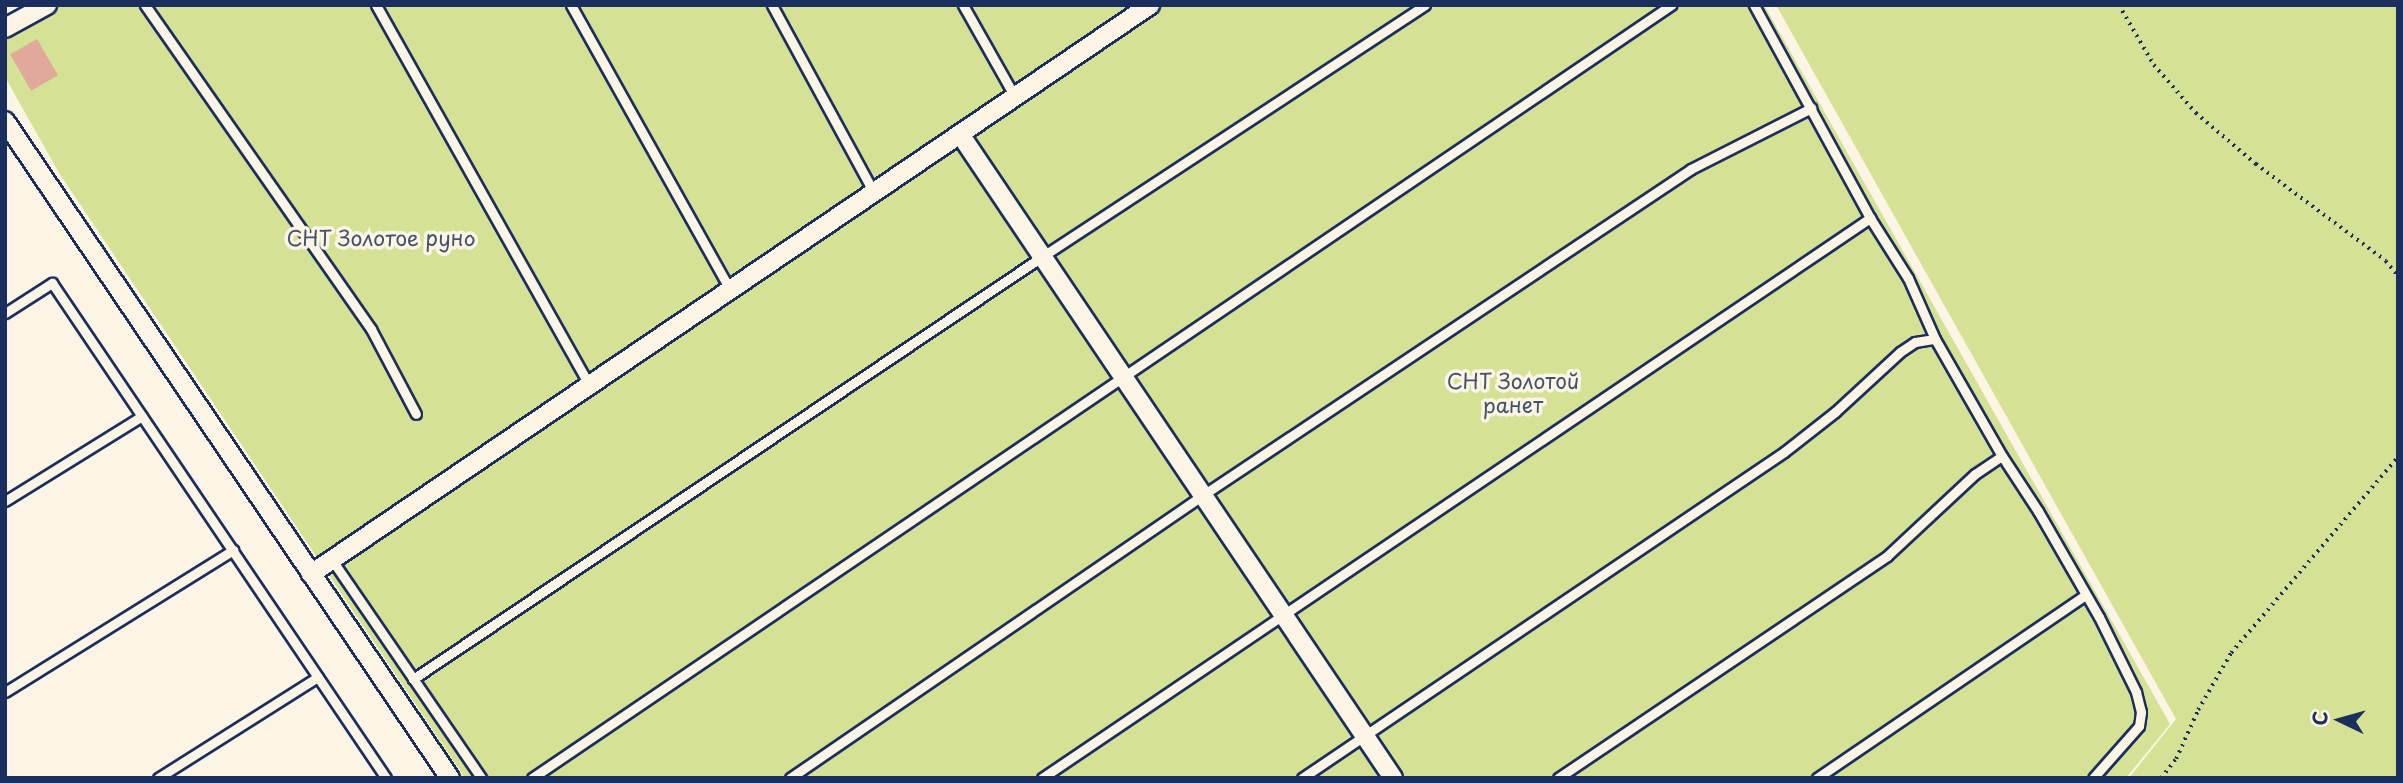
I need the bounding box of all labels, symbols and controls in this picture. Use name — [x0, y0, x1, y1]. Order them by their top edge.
park label: СНТ Золотое руно — [286, 224, 476, 250]
park label: СНТ Золотой ранет — [1446, 367, 1580, 417]
north arrow — [2305, 685, 2375, 755]
text: С — [2305, 710, 2334, 727]

